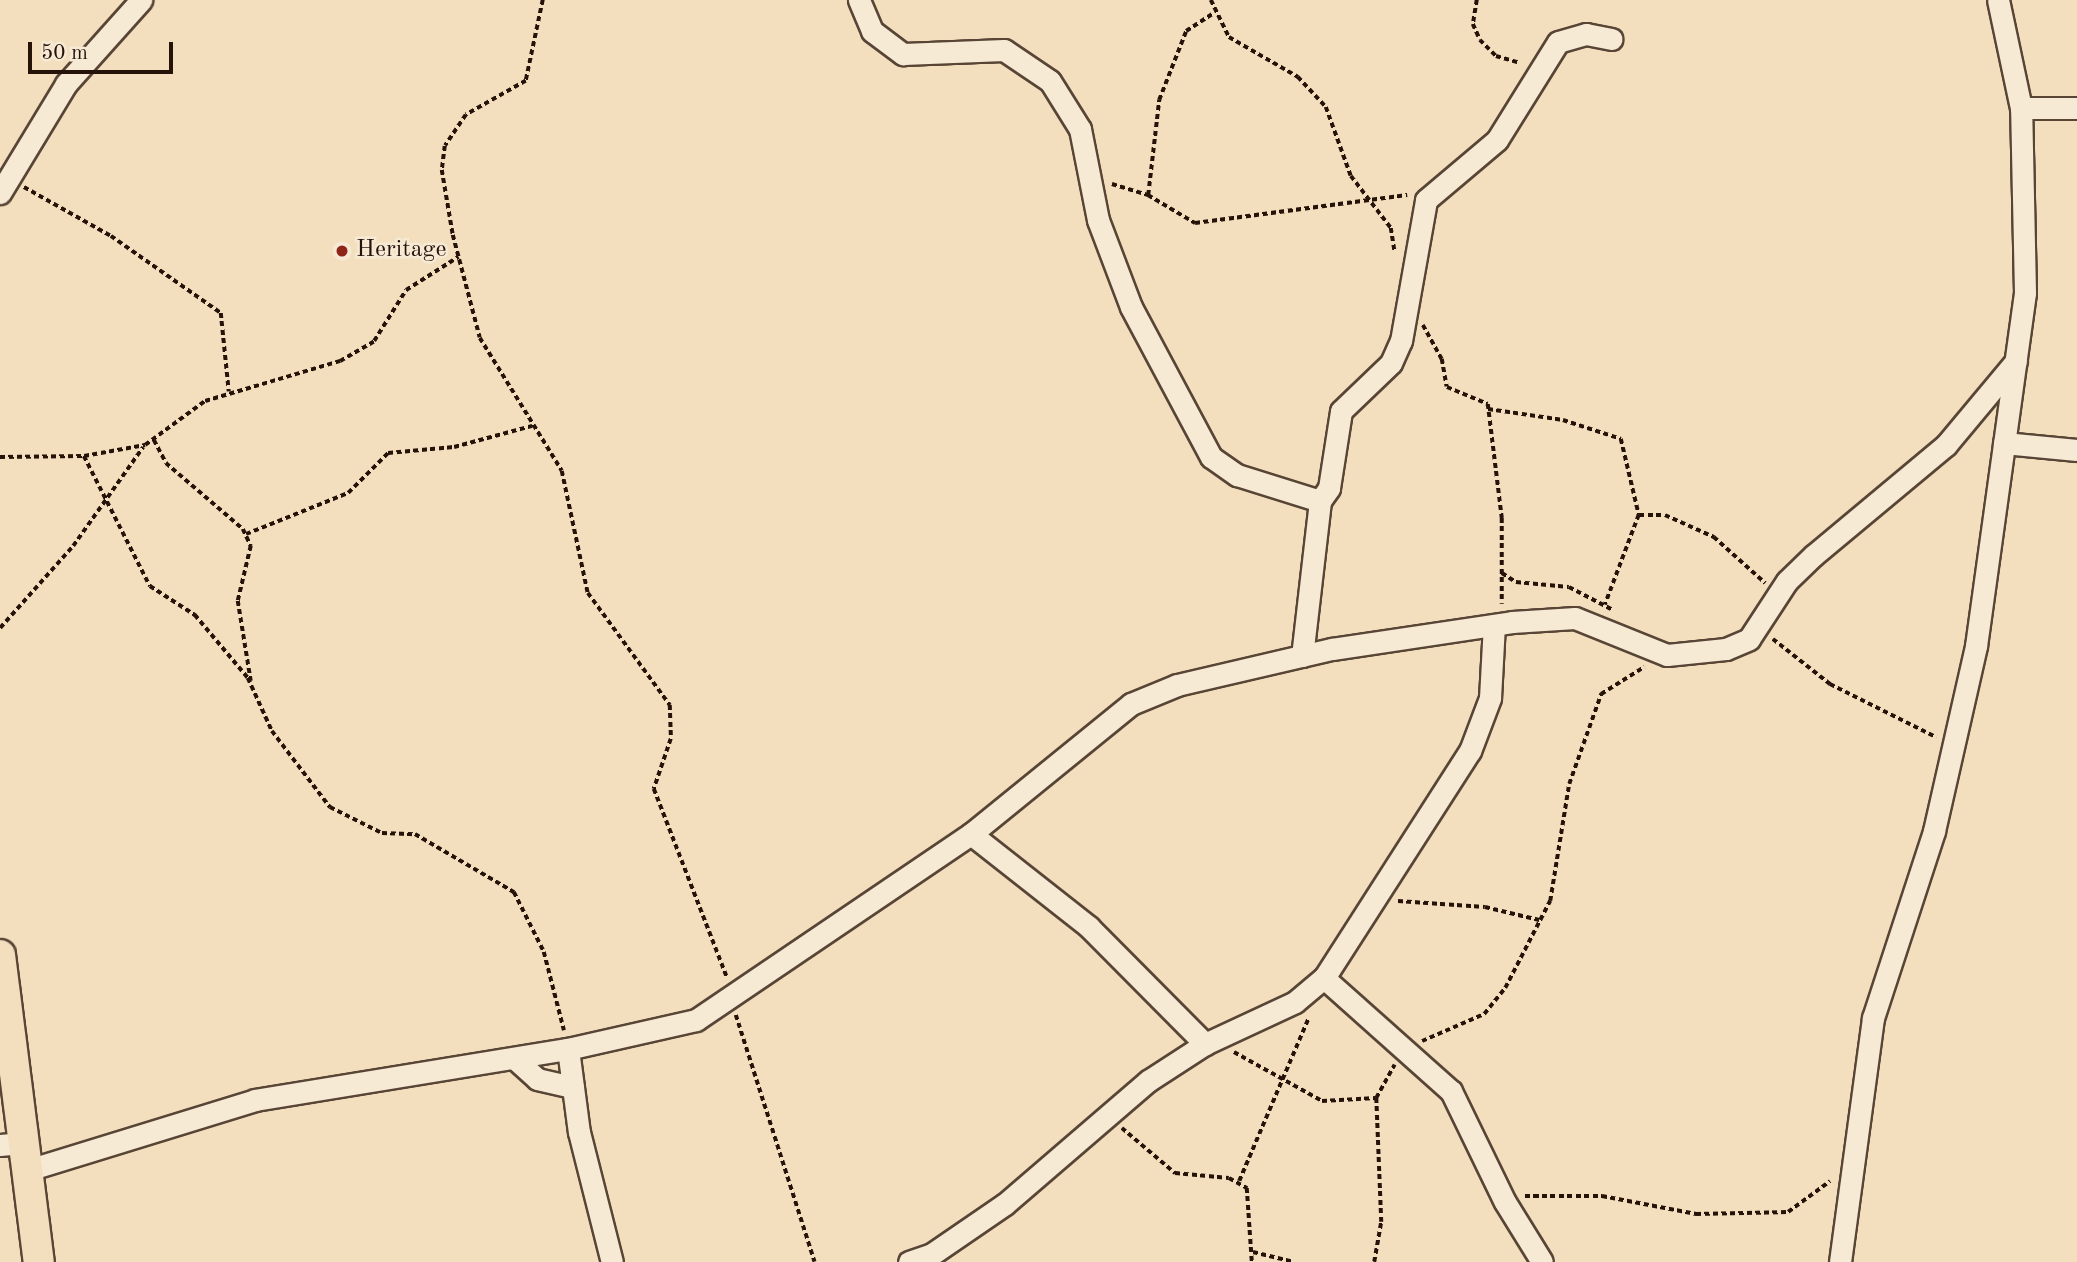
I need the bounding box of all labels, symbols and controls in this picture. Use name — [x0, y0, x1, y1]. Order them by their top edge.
scale bar — [32, 28, 177, 72]
text: 50 m — [41, 43, 88, 64]
place label: Heritage — [356, 237, 447, 265]
marker: Heritage — [334, 243, 350, 259]

